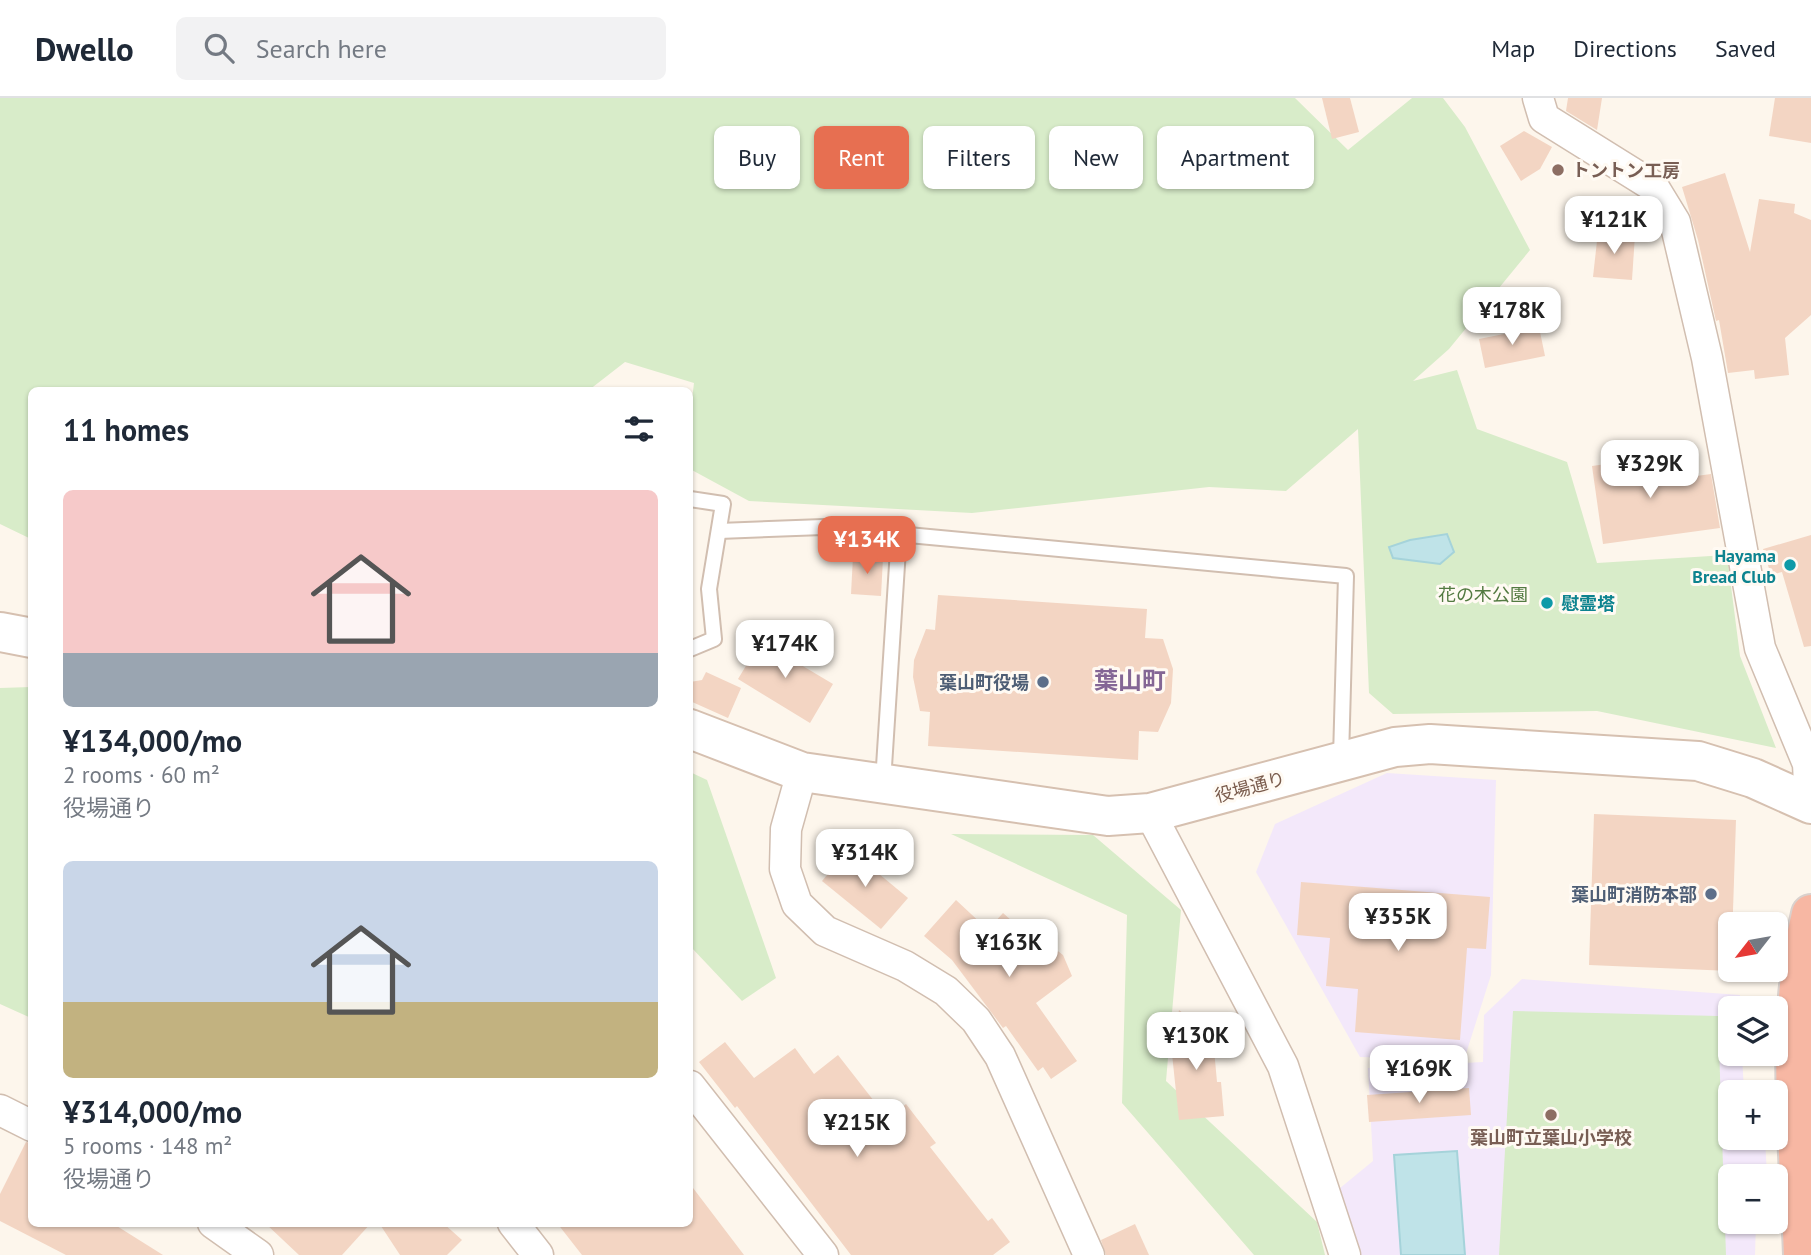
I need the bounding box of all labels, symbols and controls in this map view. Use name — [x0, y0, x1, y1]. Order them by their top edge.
search box — [176, 17, 666, 80]
text: Dwello — [35, 27, 134, 70]
icon: search — [200, 29, 238, 67]
text: Search here — [256, 32, 387, 65]
text: Map — [1491, 33, 1535, 64]
text: Directions — [1573, 33, 1677, 64]
text: Saved — [1715, 33, 1776, 64]
chip: Buy — [714, 126, 800, 189]
chip: Rent — [814, 126, 909, 189]
chip: Filters — [923, 126, 1035, 189]
chip: New — [1049, 126, 1143, 189]
chip: Apartment — [1157, 126, 1314, 189]
place label: トントン工房 — [1572, 159, 1680, 182]
marker: トントン工房 — [1550, 162, 1566, 178]
pin: ¥121K — [1565, 197, 1663, 256]
text: ¥121K — [1581, 204, 1647, 233]
pin: ¥178K — [1463, 288, 1561, 347]
text: ¥178K — [1479, 295, 1545, 324]
text: 11 homes — [63, 410, 189, 449]
icon: filters — [620, 410, 658, 448]
pin: ¥329K — [1601, 440, 1699, 500]
text: ¥329K — [1617, 448, 1683, 477]
pin: ¥134K — [818, 517, 916, 576]
text: ¥134K — [834, 524, 900, 553]
icon: home — [298, 536, 424, 662]
place label: Hayama Bread Club — [1692, 544, 1776, 588]
marker: Hayama Bread Club — [1782, 557, 1798, 573]
park label: 花の木公園 — [1438, 583, 1528, 606]
place label: 慰霊塔 — [1561, 592, 1615, 615]
marker: 慰霊塔 — [1539, 595, 1555, 611]
pin: ¥174K — [736, 620, 834, 680]
text: ¥174K — [752, 628, 818, 657]
district label: 葉山町 — [1094, 665, 1166, 696]
place label: 葉山町役場 — [939, 671, 1029, 694]
marker: 葉山町役場 — [1035, 674, 1051, 690]
text: ¥134,000/mo — [63, 721, 242, 760]
text: 2 rooms · 60 m² — [63, 760, 220, 789]
street label: 役場通り — [1212, 767, 1288, 807]
text: 役場通り — [63, 793, 155, 822]
pin: ¥314K — [816, 830, 914, 889]
text: ¥314K — [832, 837, 898, 866]
place label: 葉山町消防本部 — [1571, 883, 1697, 906]
marker: 葉山町消防本部 — [1703, 886, 1719, 902]
pin: ¥355K — [1349, 894, 1447, 953]
text: ¥355K — [1365, 901, 1431, 930]
icon: home — [298, 907, 424, 1033]
north arrow — [1718, 912, 1788, 982]
map controls — [1718, 912, 1788, 1234]
pin: ¥163K — [960, 920, 1058, 979]
text: ¥163K — [976, 927, 1042, 956]
button: layers — [1718, 996, 1788, 1066]
pin: ¥130K — [1147, 1012, 1245, 1072]
text: ¥130K — [1163, 1020, 1229, 1049]
pin: ¥169K — [1370, 1046, 1468, 1105]
text: ¥169K — [1386, 1053, 1452, 1082]
button: + — [1718, 1080, 1788, 1150]
text: ¥314,000/mo — [63, 1092, 242, 1131]
pin: ¥215K — [808, 1100, 906, 1159]
text: ¥215K — [824, 1107, 890, 1136]
marker: 葉山町立葉山小学校 — [1543, 1107, 1559, 1123]
place label: 葉山町立葉山小学校 — [1470, 1126, 1632, 1149]
text: 5 rooms · 148 m² — [63, 1131, 232, 1160]
text: 役場通り — [63, 1164, 155, 1193]
button: − — [1718, 1164, 1788, 1234]

